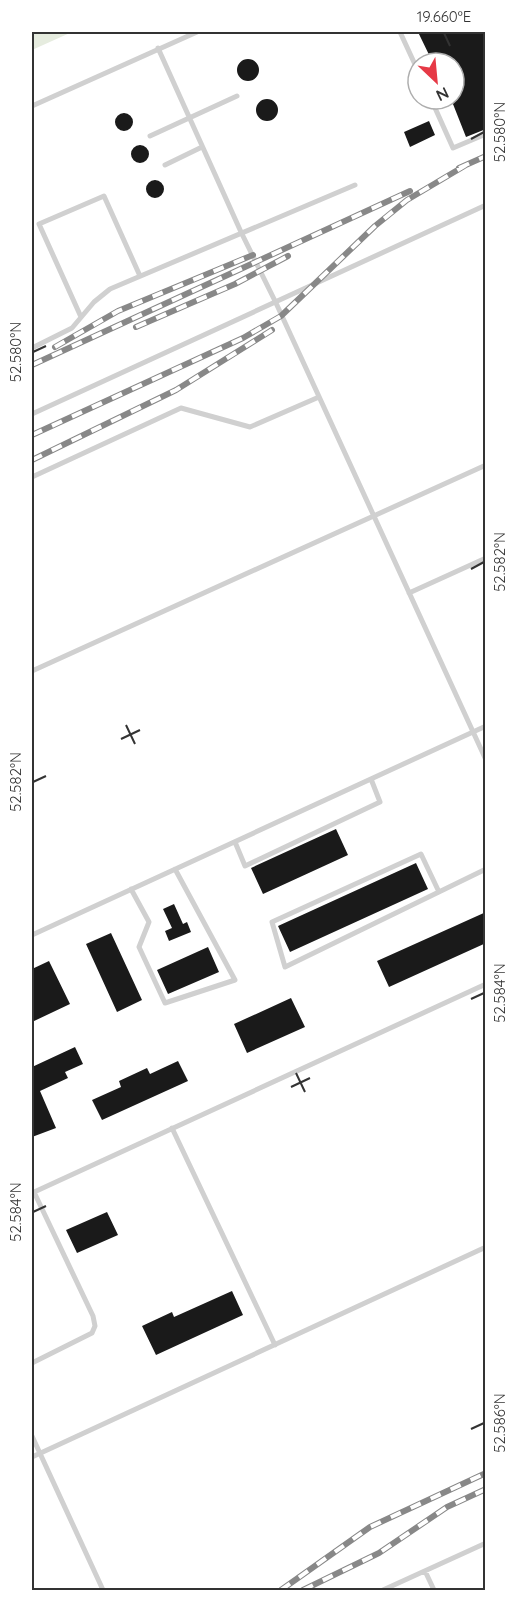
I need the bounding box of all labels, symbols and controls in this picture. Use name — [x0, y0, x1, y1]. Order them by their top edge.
text: 19.660°E — [417, 7, 471, 26]
north arrow — [406, 51, 466, 111]
text: N — [433, 83, 452, 106]
text: 52.580°N — [490, 102, 509, 162]
text: 52.580°N — [6, 322, 25, 382]
text: 52.582°N — [490, 532, 509, 592]
text: 52.582°N — [6, 752, 25, 812]
text: 52.584°N — [490, 963, 509, 1023]
text: 52.584°N — [6, 1182, 25, 1242]
text: 52.586°N — [490, 1393, 509, 1453]

